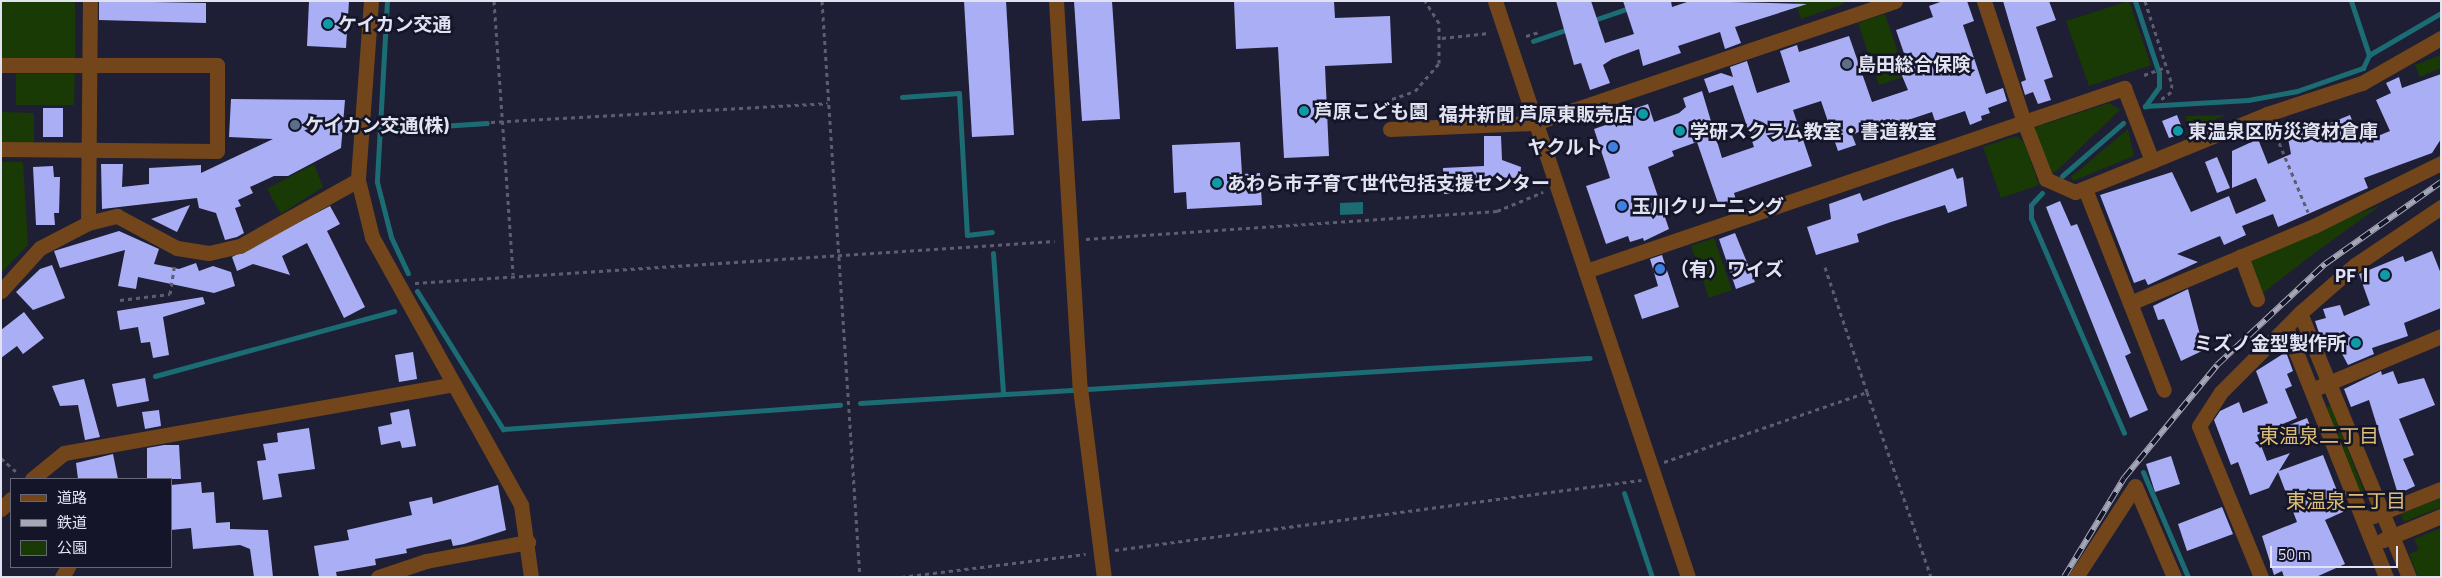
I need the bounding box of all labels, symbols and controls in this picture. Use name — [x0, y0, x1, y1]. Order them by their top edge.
place label: ケイカン交通 — [338, 13, 452, 35]
marker: ケイカン交通 — [322, 18, 334, 30]
place label: 島田総合保険 — [1857, 53, 1971, 75]
marker: 島田総合保険 — [1841, 58, 1853, 70]
place label: 芦原こども園 — [1314, 100, 1428, 122]
place label: 福井新聞 芦原東販売店 — [1439, 103, 1633, 125]
marker: 芦原こども園 — [1298, 105, 1310, 117]
marker: 福井新聞 芦原東販売店 — [1637, 108, 1649, 120]
place label: ケイカン交通(株) — [305, 114, 450, 136]
marker: ケイカン交通(株) — [289, 119, 301, 131]
place label: 学研スクラム教室・書道教室 — [1690, 120, 1937, 142]
place label: 東温泉区防災資材倉庫 — [2188, 120, 2378, 142]
marker: 学研スクラム教室・書道教室 — [1674, 125, 1686, 137]
marker: 東温泉区防災資材倉庫 — [2172, 125, 2184, 137]
place label: ヤクルト — [1527, 136, 1603, 158]
marker: ヤクルト — [1607, 141, 1619, 153]
place label: あわら市子育て世代包括支援センター — [1227, 172, 1550, 194]
marker: あわら市子育て世代包括支援センター — [1211, 177, 1223, 189]
place label: 玉川クリーニング — [1632, 195, 1784, 217]
marker: 玉川クリーニング — [1616, 200, 1628, 212]
place label: （有）ワイズ — [1670, 258, 1784, 280]
marker: （有）ワイズ — [1654, 263, 1666, 275]
place label: PFⅠ — [2335, 264, 2375, 286]
marker: PFⅠ — [2379, 269, 2391, 281]
place label: ミズノ金型製作所 — [2194, 332, 2346, 354]
marker: ミズノ金型製作所 — [2350, 337, 2362, 349]
district label: 東温泉二丁目 — [2259, 423, 2379, 447]
legend — [10, 478, 172, 568]
text: 道路 — [57, 486, 87, 509]
district label: 東温泉二丁目 — [2286, 488, 2406, 512]
text: 鉄道 — [57, 511, 87, 534]
text: 公園 — [57, 536, 87, 559]
scale bar — [2272, 536, 2400, 568]
text: 50 m — [2278, 543, 2311, 566]

